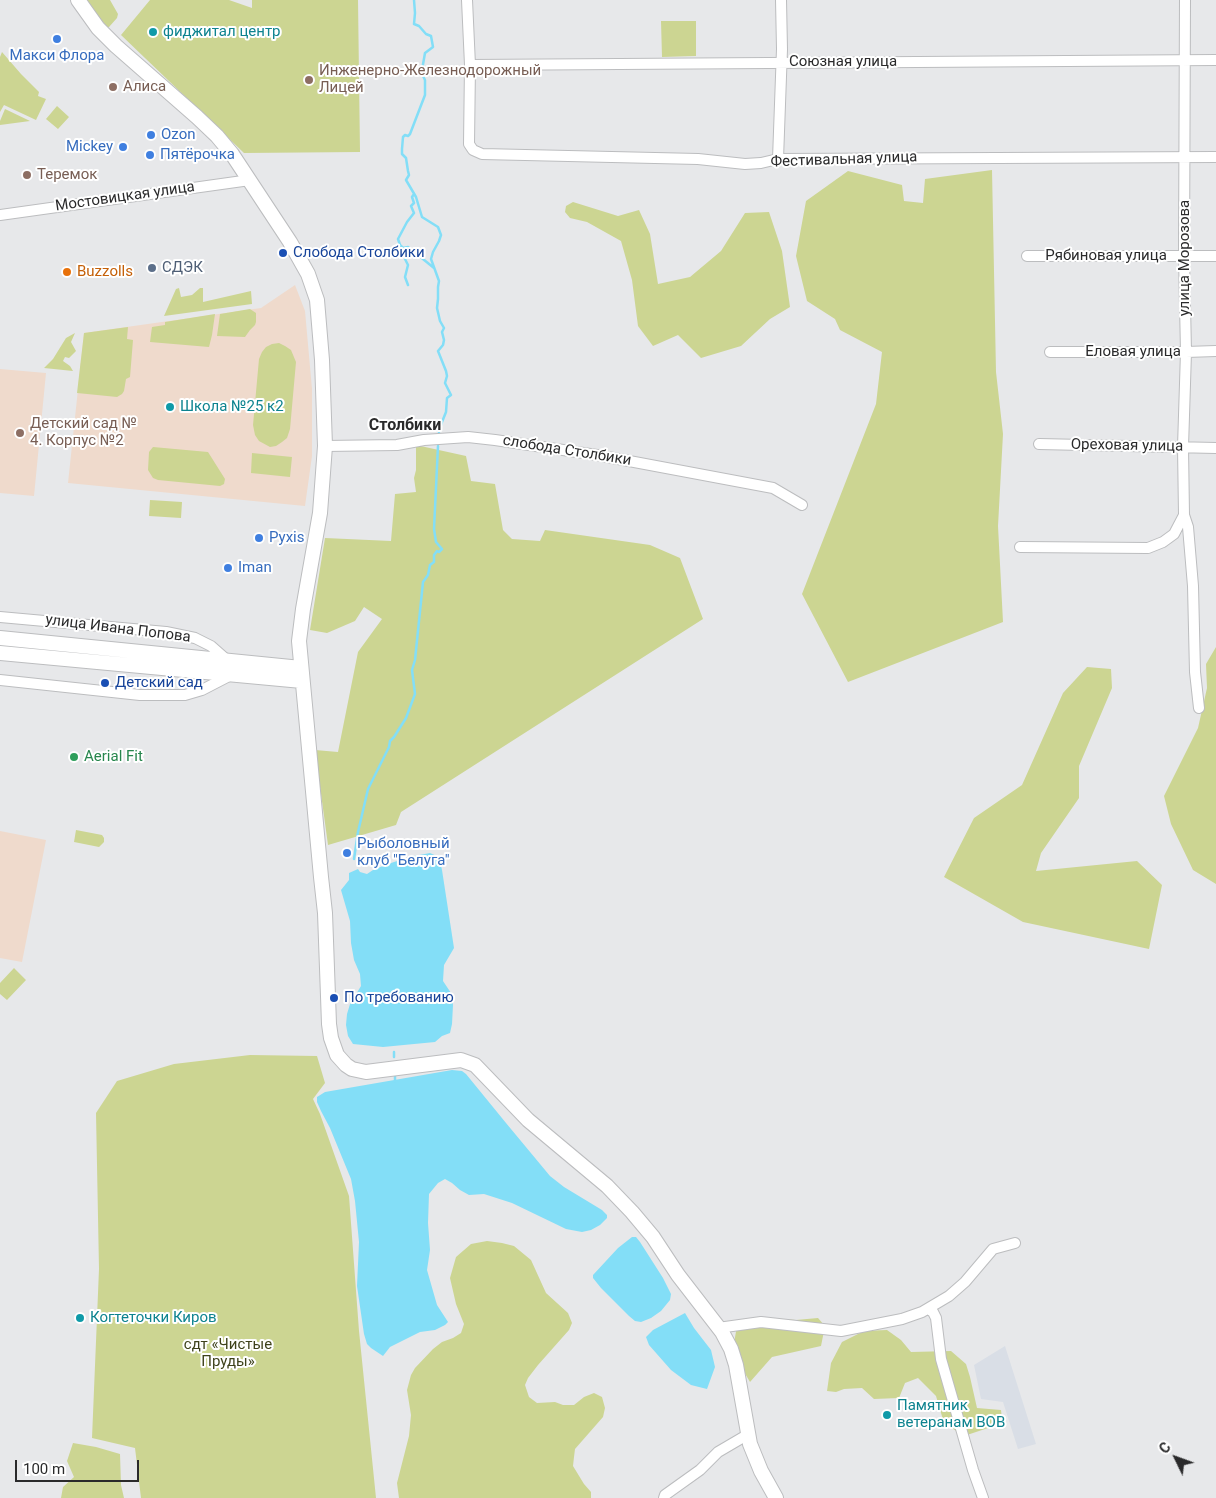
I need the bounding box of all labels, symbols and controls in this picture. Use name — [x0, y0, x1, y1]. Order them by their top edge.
place label: фиджитал центр — [163, 23, 281, 41]
marker: фиджитал центр — [147, 26, 159, 38]
marker: Макси Флора — [51, 33, 63, 45]
place label: Макси Флора — [10, 47, 104, 65]
street label: Союзная улица — [789, 53, 897, 71]
place label: Инженерно-Железнодорожный Лицей — [319, 62, 541, 97]
marker: Инженерно-Железнодорожный Лицей — [303, 74, 315, 86]
place label: Алиса — [123, 78, 166, 96]
marker: Алиса — [107, 81, 119, 93]
place label: Ozon — [161, 126, 195, 144]
marker: Ozon — [145, 129, 157, 141]
place label: Mickey — [66, 138, 113, 156]
marker: Mickey — [117, 141, 129, 153]
place label: Пятёрочка — [160, 146, 235, 164]
street label: Фестивальная улица — [770, 148, 918, 172]
marker: Пятёрочка — [144, 149, 156, 161]
place label: Теремок — [37, 166, 97, 184]
marker: Теремок — [21, 169, 33, 181]
street label: Мостовицкая улица — [54, 178, 196, 216]
street label: улица Морозова — [1176, 200, 1194, 316]
place label: Слобода Столбики — [293, 244, 425, 262]
marker: Слобода Столбики — [277, 247, 289, 259]
street label: Рябиновая улица — [1045, 247, 1167, 265]
place label: СДЭК — [162, 259, 203, 277]
marker: СДЭК — [146, 262, 158, 274]
place label: Buzzolls — [77, 263, 133, 281]
marker: Buzzolls — [61, 266, 73, 278]
street label: Еловая улица — [1085, 343, 1181, 361]
place label: Школа №25 к2 — [180, 398, 284, 416]
marker: Школа №25 к2 — [164, 401, 176, 413]
place label: Детский сад № 4. Корпус №2 — [30, 415, 137, 450]
district label: Столбики — [369, 416, 441, 436]
marker: Детский сад № 4. Корпус №2 — [14, 427, 26, 439]
street label: слобода Столбики — [502, 432, 632, 470]
street label: Ореховая улица — [1071, 436, 1183, 456]
place label: Pyxis — [269, 529, 305, 547]
marker: Pyxis — [253, 532, 265, 544]
place label: Iman — [238, 559, 272, 577]
marker: Iman — [222, 562, 234, 574]
street label: улица Ивана Попова — [44, 611, 192, 647]
place label: Детский сад — [115, 674, 203, 692]
marker: Детский сад — [99, 677, 111, 689]
place label: Aerial Fit — [84, 748, 143, 766]
marker: Aerial Fit — [68, 751, 80, 763]
place label: Рыболовный клуб "Белуга" — [357, 835, 450, 870]
marker: Рыболовный клуб "Белуга" — [341, 847, 353, 859]
place label: По требованию — [344, 989, 454, 1007]
marker: По требованию — [328, 992, 340, 1004]
place label: Когтеточки Киров — [90, 1309, 217, 1327]
marker: Когтеточки Киров — [74, 1312, 86, 1324]
park label: сдт «Чистые Пруды» — [184, 1336, 272, 1371]
place label: Памятник ветеранам ВОВ — [897, 1397, 1005, 1432]
marker: Памятник ветеранам ВОВ — [881, 1409, 893, 1421]
north arrow — [1151, 1433, 1201, 1483]
text: С — [1156, 1439, 1174, 1457]
scale bar — [18, 1450, 141, 1482]
text: 100 m — [23, 1460, 65, 1478]

